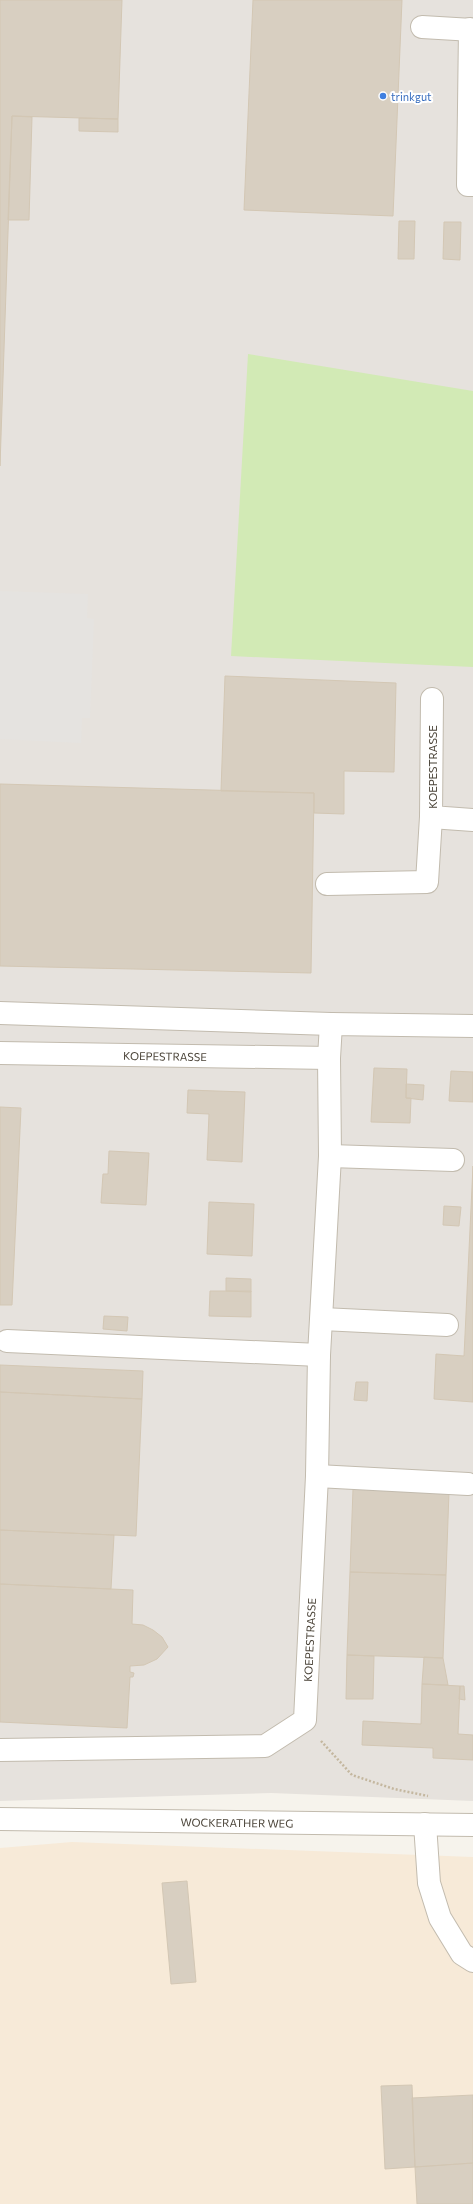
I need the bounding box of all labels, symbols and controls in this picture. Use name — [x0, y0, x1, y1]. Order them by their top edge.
place label: trinkgut — [391, 90, 432, 103]
marker: trinkgut — [378, 91, 388, 101]
street label: KOEPESTRASSE — [426, 725, 439, 809]
street label: KOEPESTRASSE — [123, 1048, 207, 1063]
street label: KOEPESTRASSE — [300, 1598, 317, 1682]
street label: WOCKERATHER WEG — [181, 1815, 293, 1829]

